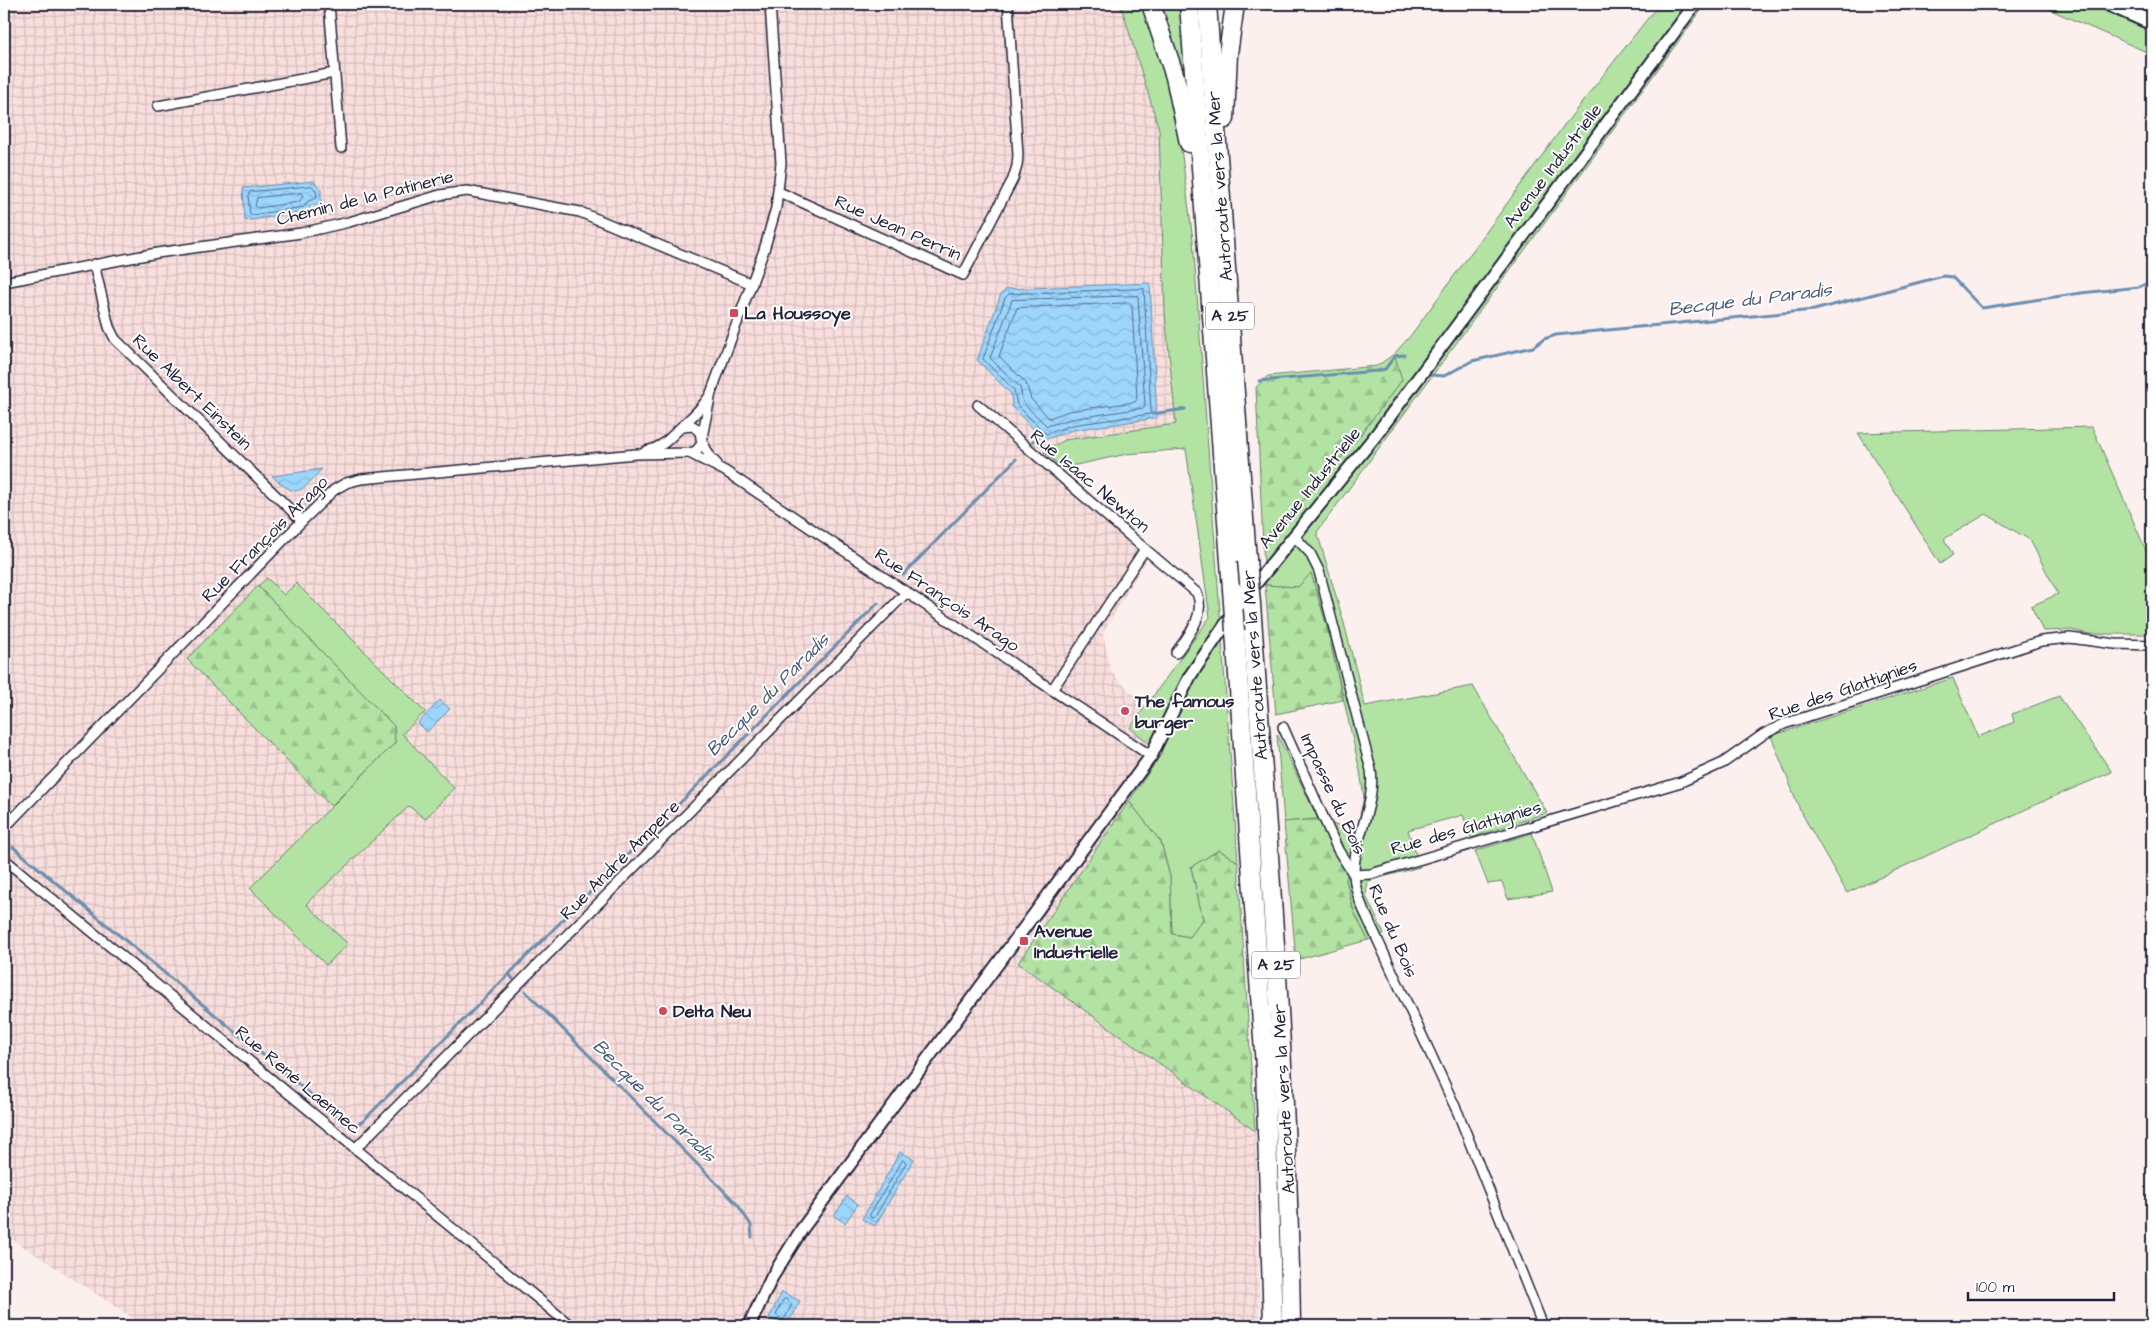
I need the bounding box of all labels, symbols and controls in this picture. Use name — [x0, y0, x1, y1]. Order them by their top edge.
street label: Autoroute vers la Mer — [1201, 90, 1239, 282]
street label: Avenue Industrielle — [1498, 98, 1608, 233]
street label: Chemin de la Patinerie — [274, 164, 456, 232]
street label: Rue Jean Perrin — [831, 189, 965, 267]
water label: Becque du Paradis — [1667, 276, 1835, 323]
place label: La Houssoye — [744, 301, 851, 327]
road number: A 25 — [1206, 302, 1254, 330]
marker: La Houssoye — [728, 307, 740, 319]
street label: Rue Albert Einstein — [127, 328, 257, 456]
street label: Avenue Industrielle — [1253, 422, 1367, 554]
street label: Rue Isaac Newton — [1025, 423, 1155, 539]
street label: Rue François Arago — [196, 470, 335, 609]
street label: Rue François Arago — [869, 542, 1024, 659]
street label: Autoroute vers la Mer — [1236, 569, 1274, 761]
water label: Becque du Paradis — [700, 626, 837, 763]
street label: Rue des Glattignies — [1765, 653, 1921, 728]
place label: The famous burger — [1134, 689, 1234, 736]
marker: The famous burger — [1119, 705, 1131, 717]
street label: Impasse du Bois — [1294, 729, 1372, 859]
street label: Rue André Ampere — [554, 794, 686, 926]
street label: Rue des Glattignies — [1388, 795, 1545, 862]
street label: Rue du Bois — [1362, 880, 1424, 982]
place label: Avenue Industrielle — [1034, 919, 1118, 965]
marker: Avenue Industrielle — [1018, 935, 1030, 947]
road number: A 25 — [1252, 952, 1300, 978]
place label: Delta Neu — [673, 999, 751, 1024]
street label: Autoroute vers la Mer — [1267, 1003, 1301, 1195]
marker: Delta Neu — [657, 1005, 669, 1017]
street label: Rue René Laennec — [229, 1020, 367, 1140]
water label: Becque du Paradis — [586, 1033, 723, 1170]
scale bar — [1968, 1270, 2115, 1302]
text: 100 m — [1976, 1277, 2015, 1298]

